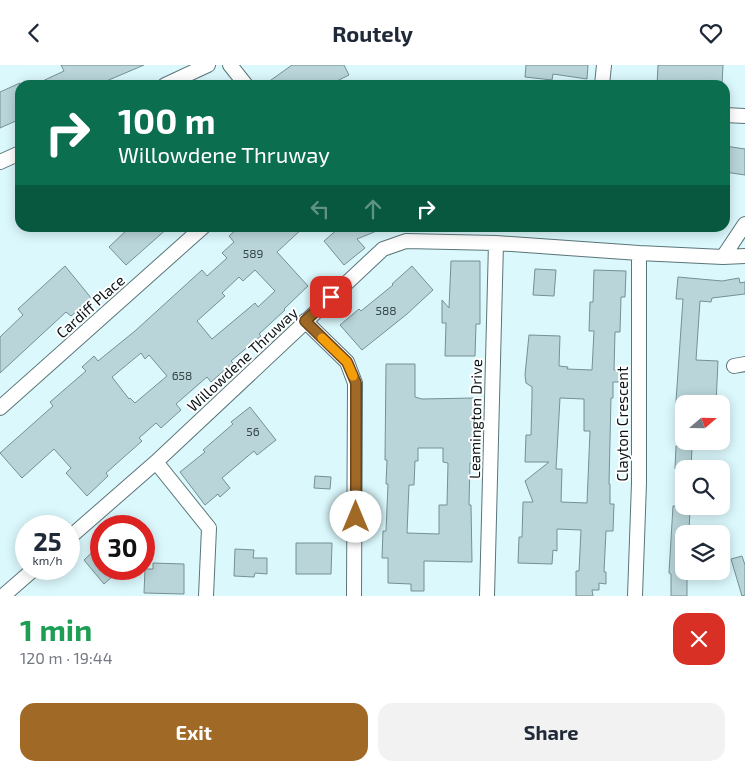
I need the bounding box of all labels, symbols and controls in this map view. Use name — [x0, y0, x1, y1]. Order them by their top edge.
icon: back — [20, 19, 48, 47]
icon: heart — [697, 19, 725, 47]
text: Routely — [332, 20, 413, 46]
text: 100 m — [118, 99, 216, 141]
icon: right — [35, 100, 100, 165]
text: Willowdene Thruway — [118, 141, 330, 167]
icon: left — [306, 195, 334, 223]
icon: ahead — [359, 195, 387, 223]
icon: right — [412, 195, 440, 223]
house number: 589 — [243, 246, 263, 260]
street label: Cardiff Place — [52, 271, 128, 341]
pin — [310, 276, 352, 318]
icon: arrive — [317, 283, 345, 311]
street label: Willowdene Thruway — [183, 303, 301, 415]
house number: 588 — [375, 303, 397, 317]
street label: Leamington Drive — [465, 359, 485, 479]
street label: Clayton Crescent — [613, 366, 631, 482]
house number: 658 — [172, 368, 192, 382]
north arrow — [675, 395, 730, 450]
map controls — [675, 395, 730, 580]
house number: 56 — [246, 424, 260, 438]
button: search — [675, 460, 730, 515]
position arrow — [329, 490, 381, 542]
speed limit sign: 30 — [90, 515, 155, 580]
button: layers — [675, 525, 730, 580]
text: 25 — [33, 526, 62, 556]
text: km/h — [33, 553, 62, 567]
text: 1 min — [20, 611, 92, 647]
button: close — [673, 613, 725, 665]
text: 120 m · 19:44 — [20, 648, 112, 667]
button: Exit — [20, 703, 368, 761]
button: Share — [378, 703, 725, 761]

